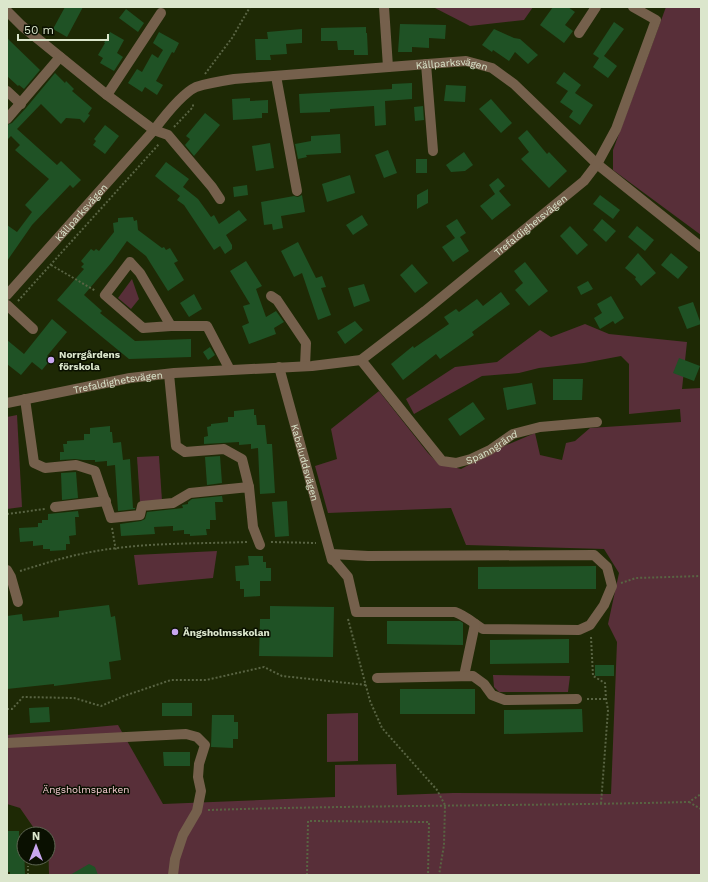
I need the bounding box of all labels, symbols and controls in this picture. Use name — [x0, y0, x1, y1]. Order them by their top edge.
scale bar — [18, 16, 108, 42]
text: 50 m — [24, 23, 54, 37]
street label: Källparksvägen — [415, 55, 489, 72]
street label: Källparksvägen — [52, 181, 109, 243]
street label: Trefaldighetsvägen — [492, 192, 569, 258]
place label: Norrgårdens förskola — [59, 349, 121, 372]
marker: Norrgårdens förskola — [46, 355, 56, 365]
street label: Trefaldighetsvägen — [72, 369, 163, 395]
street label: Kabeluddsvägen — [289, 423, 321, 502]
street label: Spanngränd — [465, 428, 518, 466]
marker: Ängsholmsskolan — [170, 627, 180, 637]
place label: Ängsholmsskolan — [183, 627, 270, 638]
park label: Ängsholmsparken — [43, 784, 129, 795]
north arrow — [16, 826, 56, 866]
text: N — [32, 830, 40, 843]

